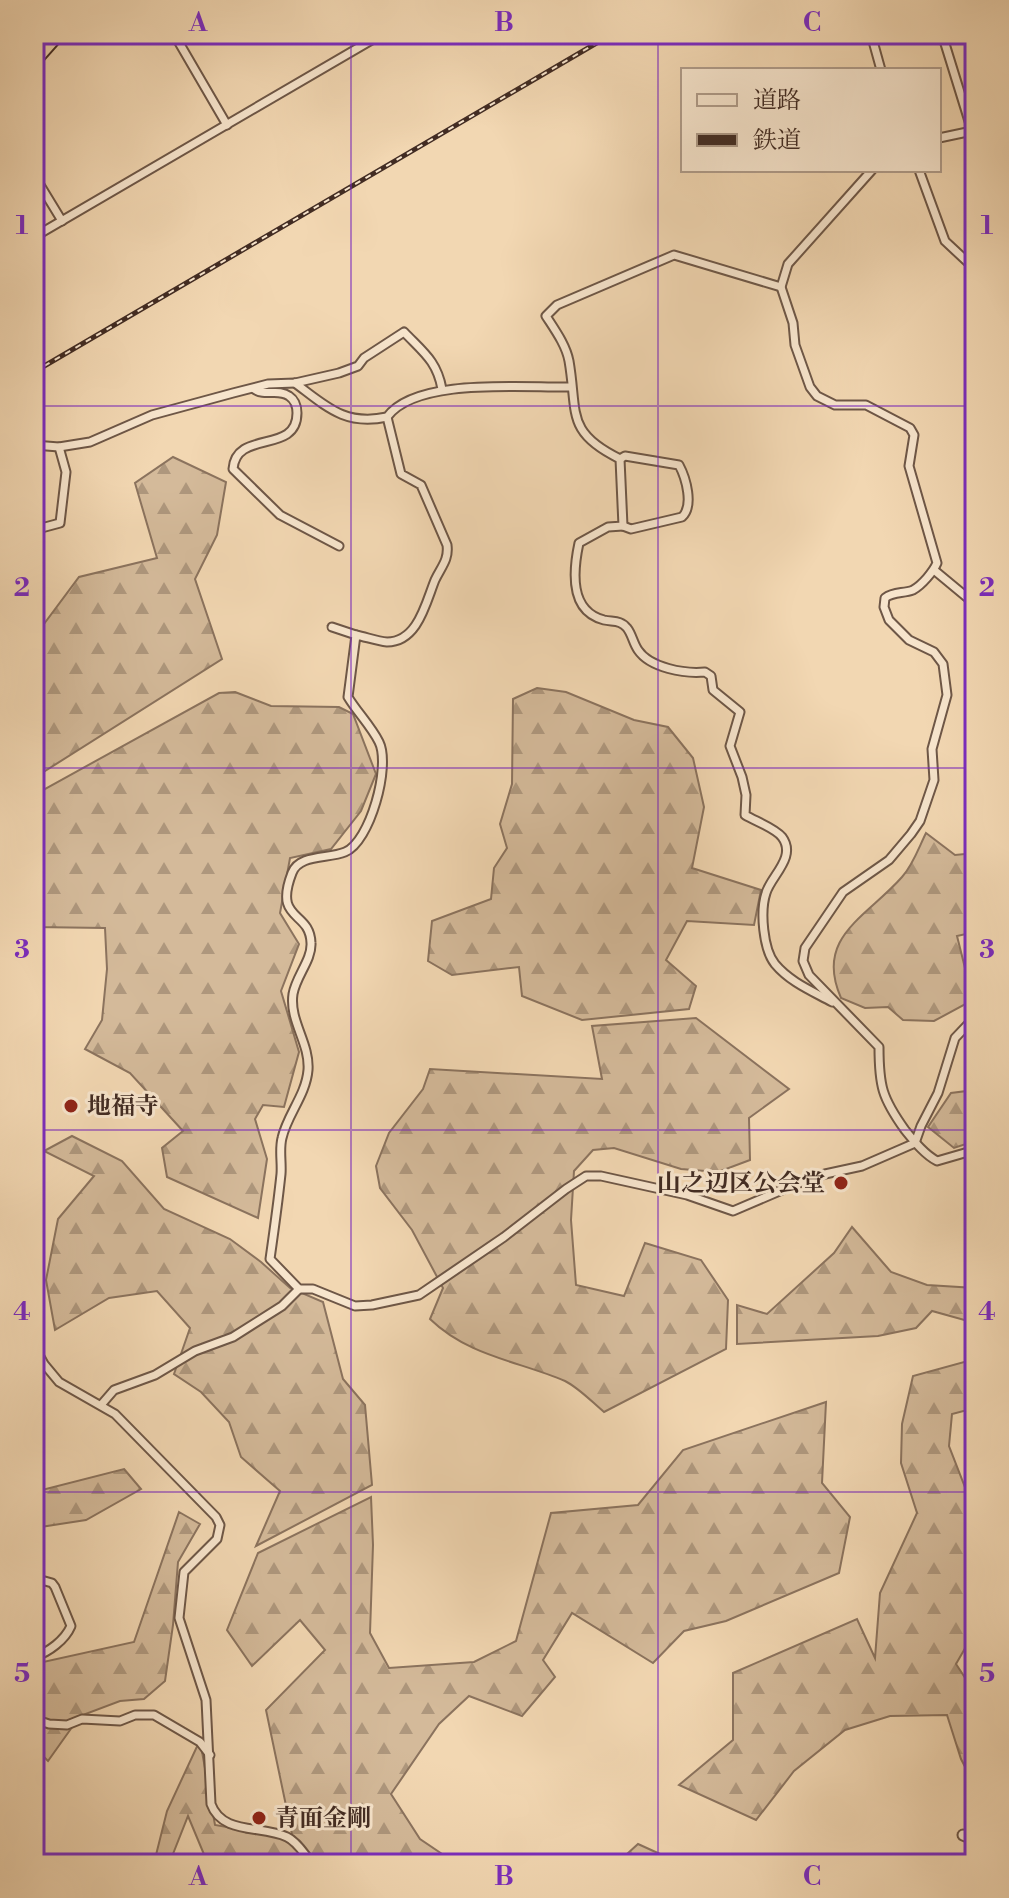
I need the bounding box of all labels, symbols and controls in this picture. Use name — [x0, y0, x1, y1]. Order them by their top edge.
text: A — [188, 7, 208, 39]
text: B — [494, 7, 514, 39]
text: C — [803, 7, 821, 39]
legend — [681, 68, 941, 172]
text: 道路 — [753, 86, 801, 116]
text: 鉄道 — [753, 126, 801, 156]
text: 1 — [16, 210, 29, 242]
text: 1 — [981, 210, 994, 242]
text: 2 — [14, 572, 30, 604]
text: 2 — [979, 572, 995, 604]
text: 3 — [14, 934, 30, 966]
text: 3 — [979, 934, 995, 966]
place label: 地福寺 — [87, 1092, 159, 1122]
marker: 地福寺 — [62, 1097, 80, 1115]
place label: 山之辺区公会堂 — [657, 1169, 825, 1199]
marker: 山之辺区公会堂 — [832, 1174, 850, 1192]
text: 4 — [13, 1296, 31, 1328]
text: 4 — [978, 1296, 996, 1328]
text: 5 — [14, 1658, 30, 1690]
text: 5 — [979, 1658, 995, 1690]
place label: 青面金剛 — [275, 1804, 371, 1834]
marker: 青面金剛 — [250, 1809, 268, 1827]
text: A — [188, 1861, 208, 1893]
text: B — [494, 1861, 514, 1893]
text: C — [803, 1861, 821, 1893]

